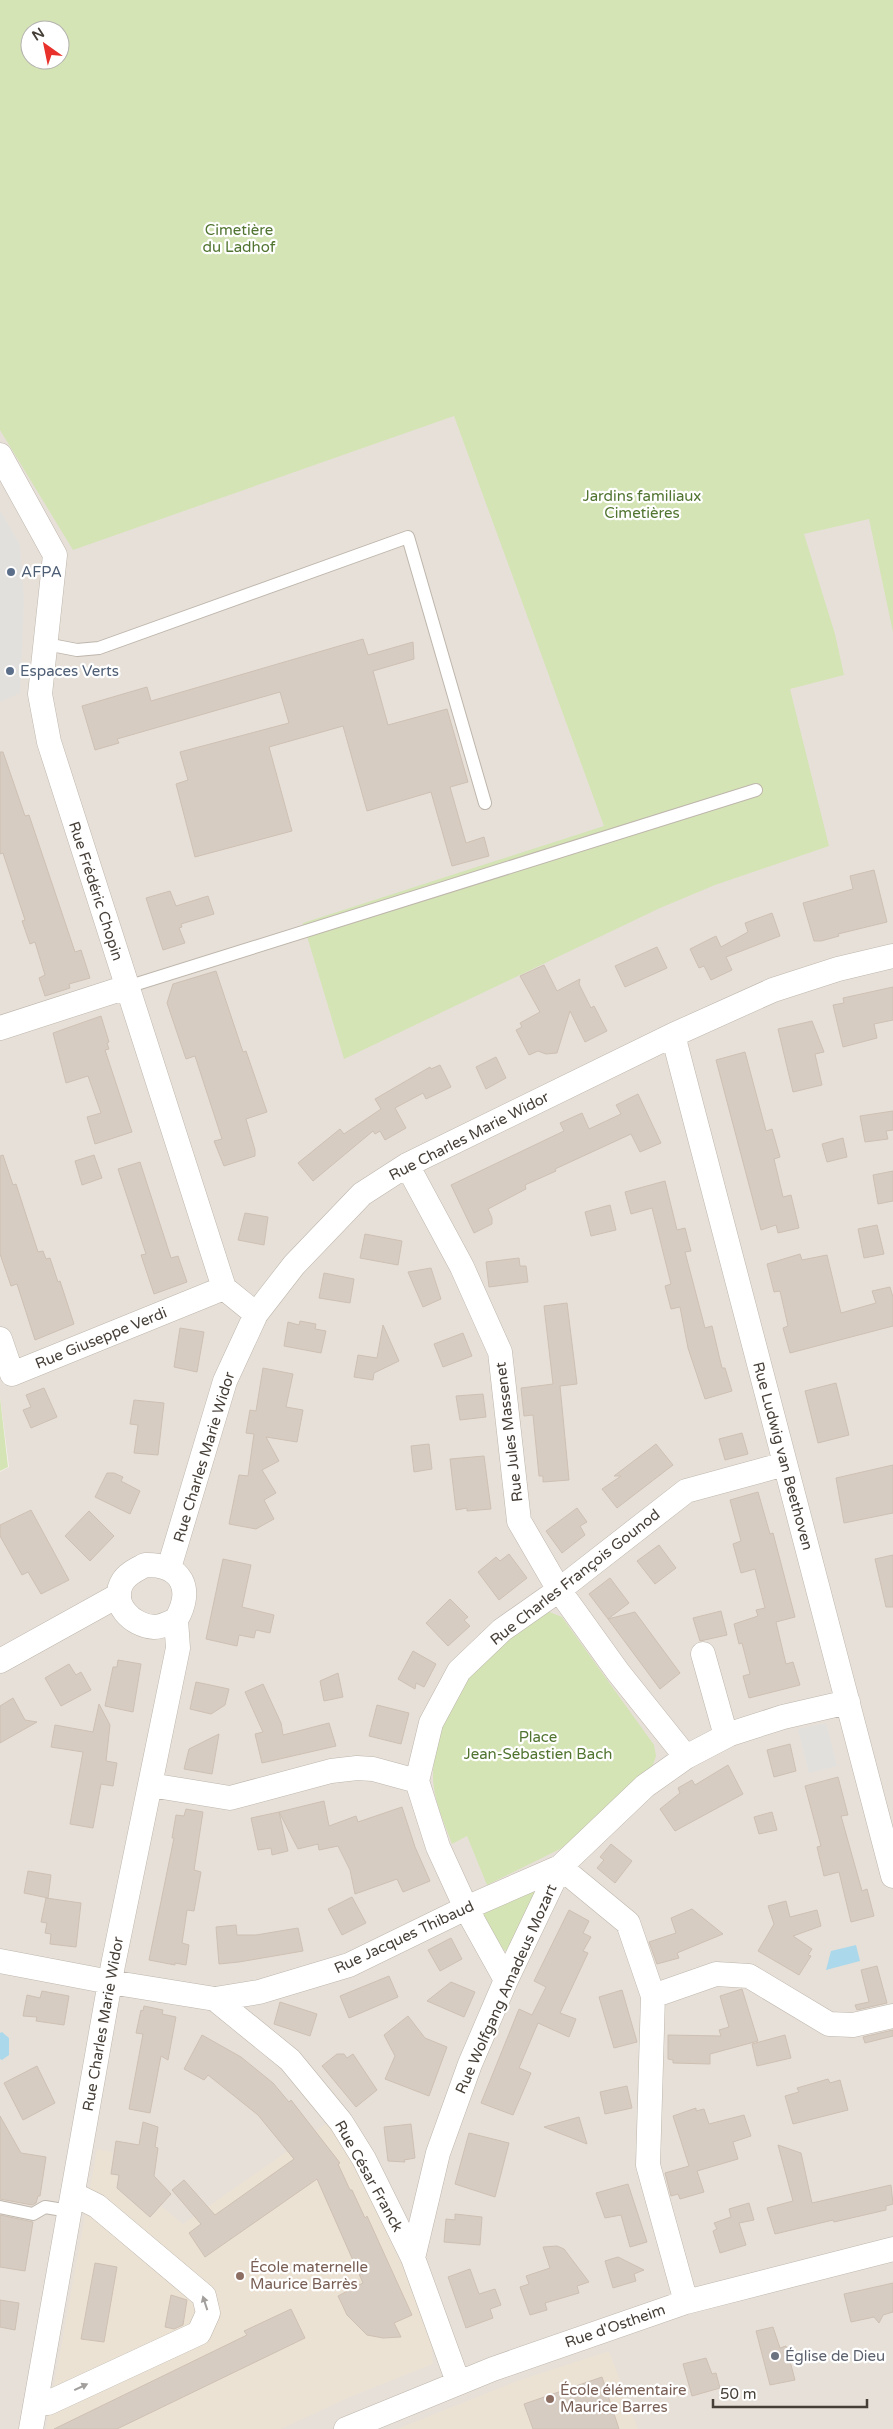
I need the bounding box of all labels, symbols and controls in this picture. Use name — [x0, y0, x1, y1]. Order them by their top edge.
north arrow — [20, 20, 70, 70]
text: N — [29, 24, 48, 45]
park label: Cimetière du Ladhof — [203, 221, 276, 256]
park label: Jardins familiaux Cimetières — [583, 487, 701, 522]
place label: AFPA — [21, 563, 62, 581]
marker: AFPA — [5, 566, 17, 578]
place label: Espaces Verts — [20, 662, 119, 680]
marker: Espaces Verts — [4, 665, 16, 677]
street label: Rue Frédéric Chopin — [65, 819, 127, 963]
street label: Rue Charles Marie Widor — [386, 1088, 552, 1184]
street label: Rue Giuseppe Verdi — [33, 1303, 169, 1373]
street label: Rue Ludwig van Beethoven — [749, 1360, 817, 1552]
street label: Rue Jules Massenet — [491, 1361, 527, 1503]
street label: Rue Charles Marie Widor — [169, 1369, 239, 1544]
street label: Rue Charles François Gounod — [487, 1505, 663, 1649]
park label: Place Jean-Sébastien Bach — [464, 1728, 612, 1763]
street label: Rue Wolfgang Amadeus Mozart — [452, 1881, 561, 2097]
street label: Rue Jacques Thibaud — [331, 1897, 477, 1977]
street label: Rue Charles Marie Widor — [79, 1935, 127, 2113]
street label: Rue César Franck — [331, 2117, 407, 2235]
place label: École maternelle Maurice Barrès — [250, 2258, 368, 2293]
marker: École maternelle Maurice Barrès — [234, 2270, 246, 2282]
one-way arrow — [201, 2295, 209, 2310]
street label: Rue d'Ostheim — [562, 2300, 668, 2352]
place label: Église de Dieu — [785, 2347, 885, 2365]
marker: Église de Dieu — [769, 2350, 781, 2362]
scale bar — [713, 2376, 867, 2408]
place label: École élémentaire Maurice Barres — [560, 2381, 686, 2416]
one-way arrow — [74, 2383, 88, 2391]
text: 50 m — [720, 2385, 757, 2403]
marker: École élémentaire Maurice Barres — [544, 2393, 556, 2405]

